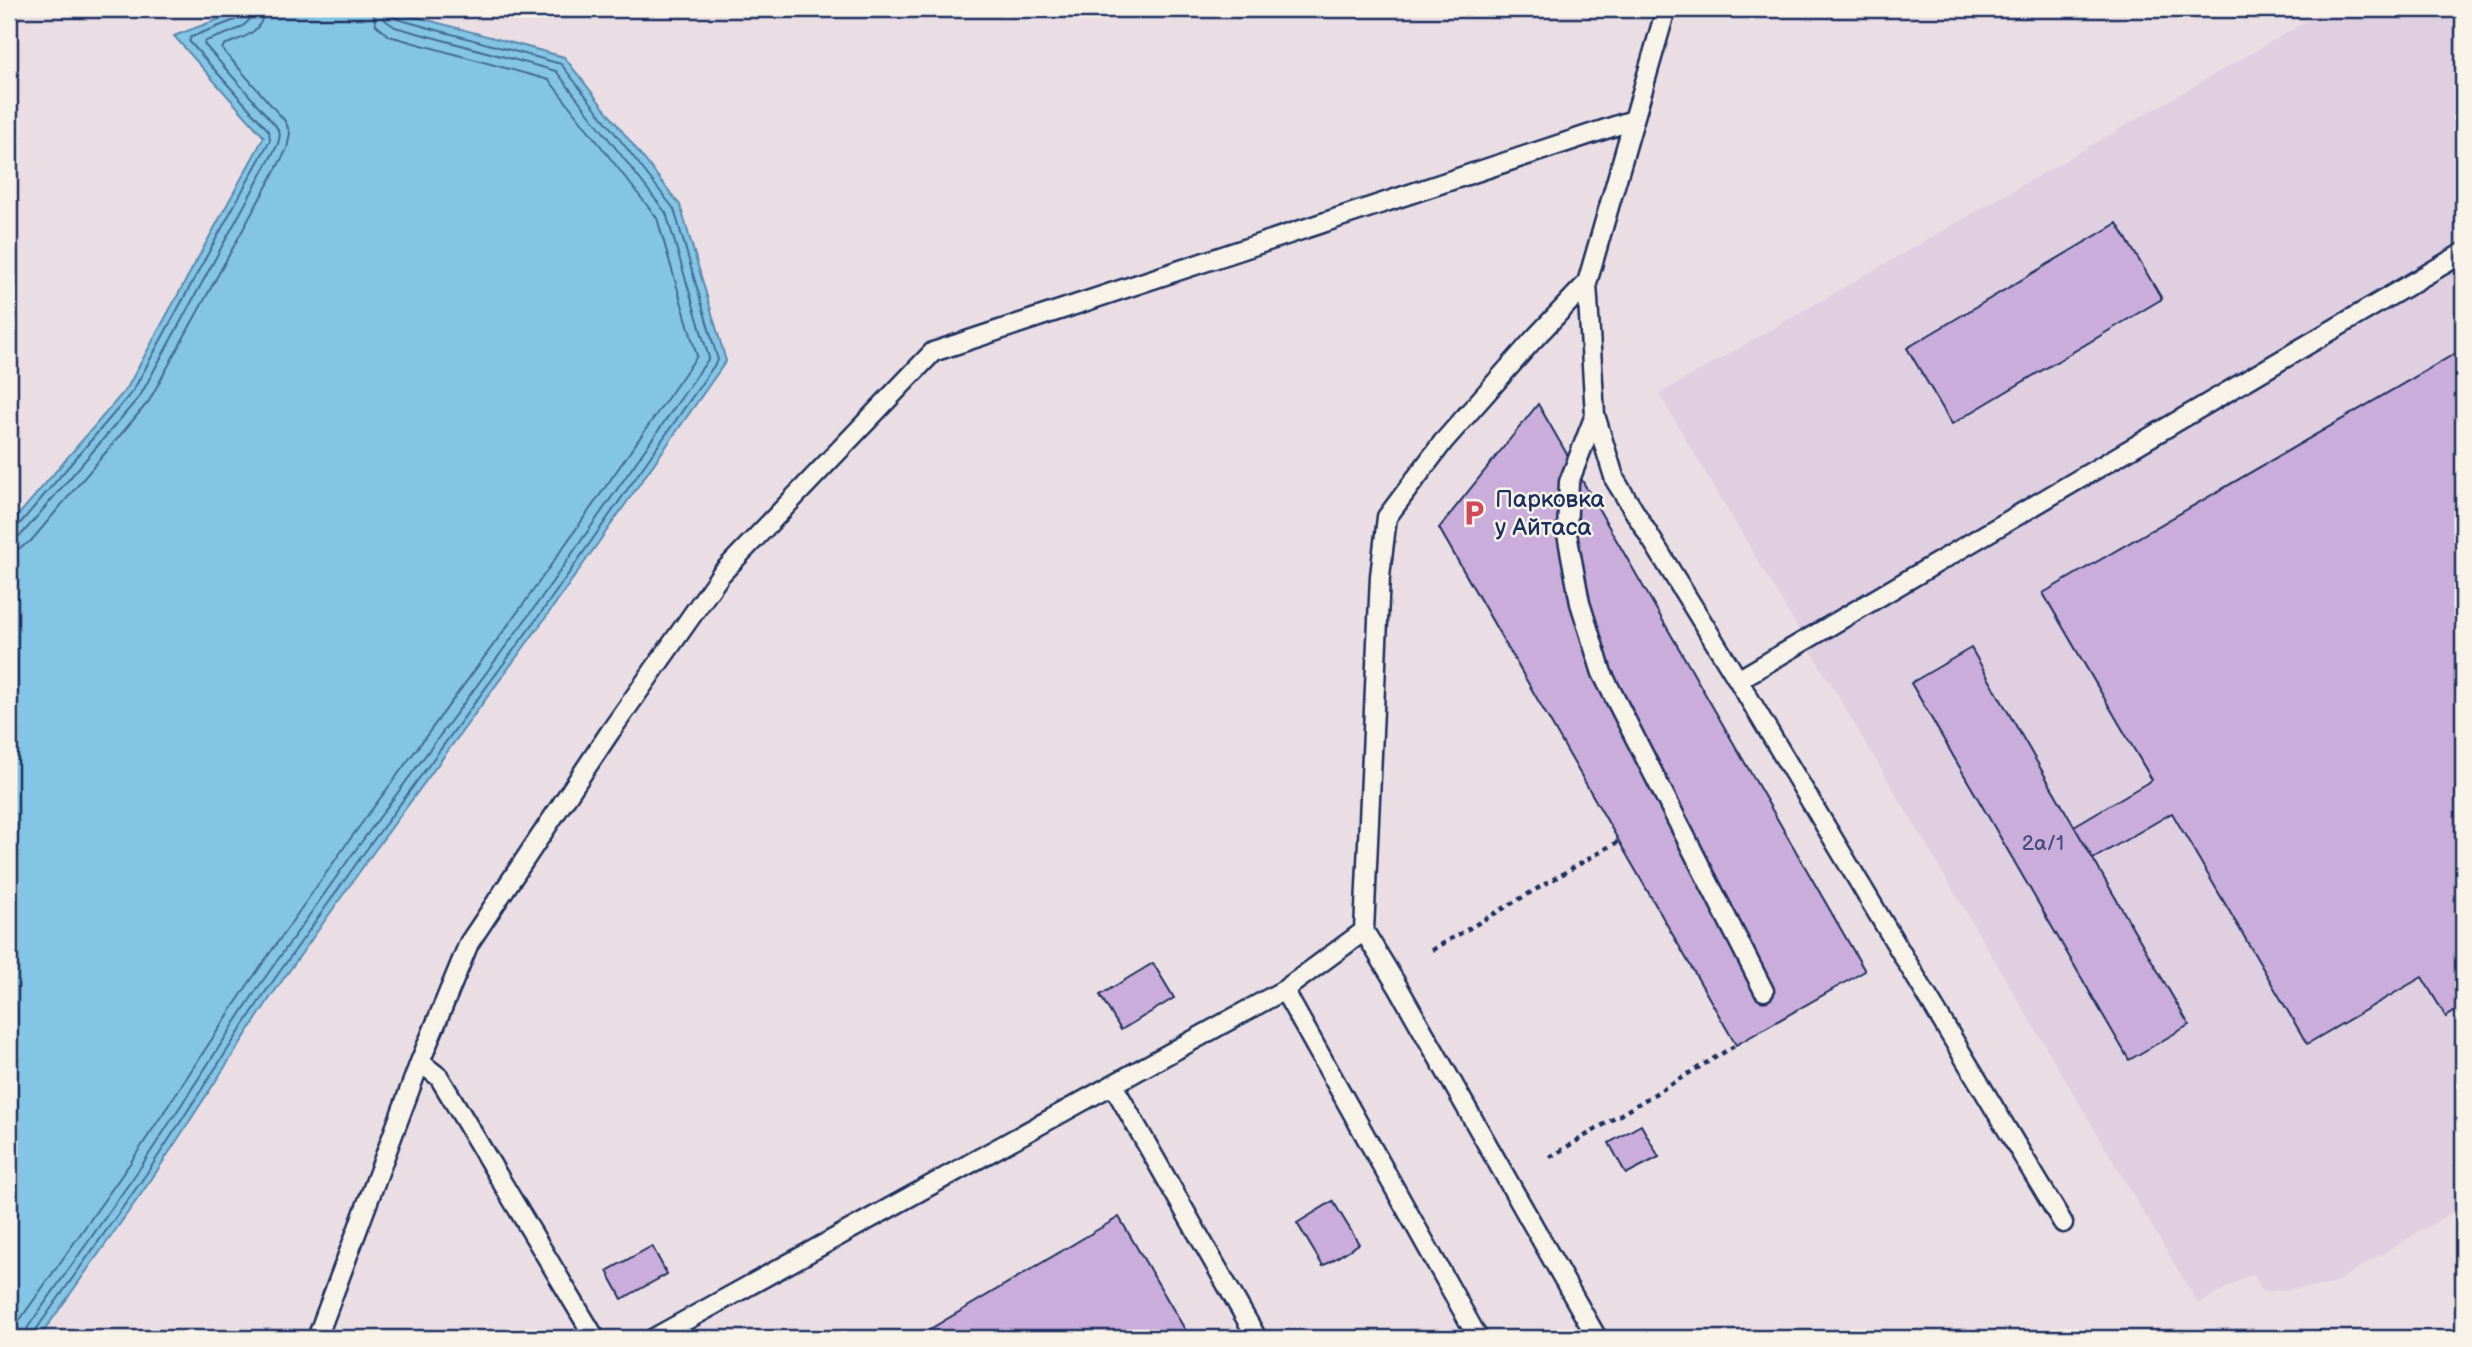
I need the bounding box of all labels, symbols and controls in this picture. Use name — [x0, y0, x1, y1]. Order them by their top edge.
place label: Парковка у Айтаса — [1495, 485, 1605, 542]
parking icon: Парковка у Айтаса — [1459, 498, 1489, 528]
house number: 2а/1 — [2022, 831, 2064, 856]

